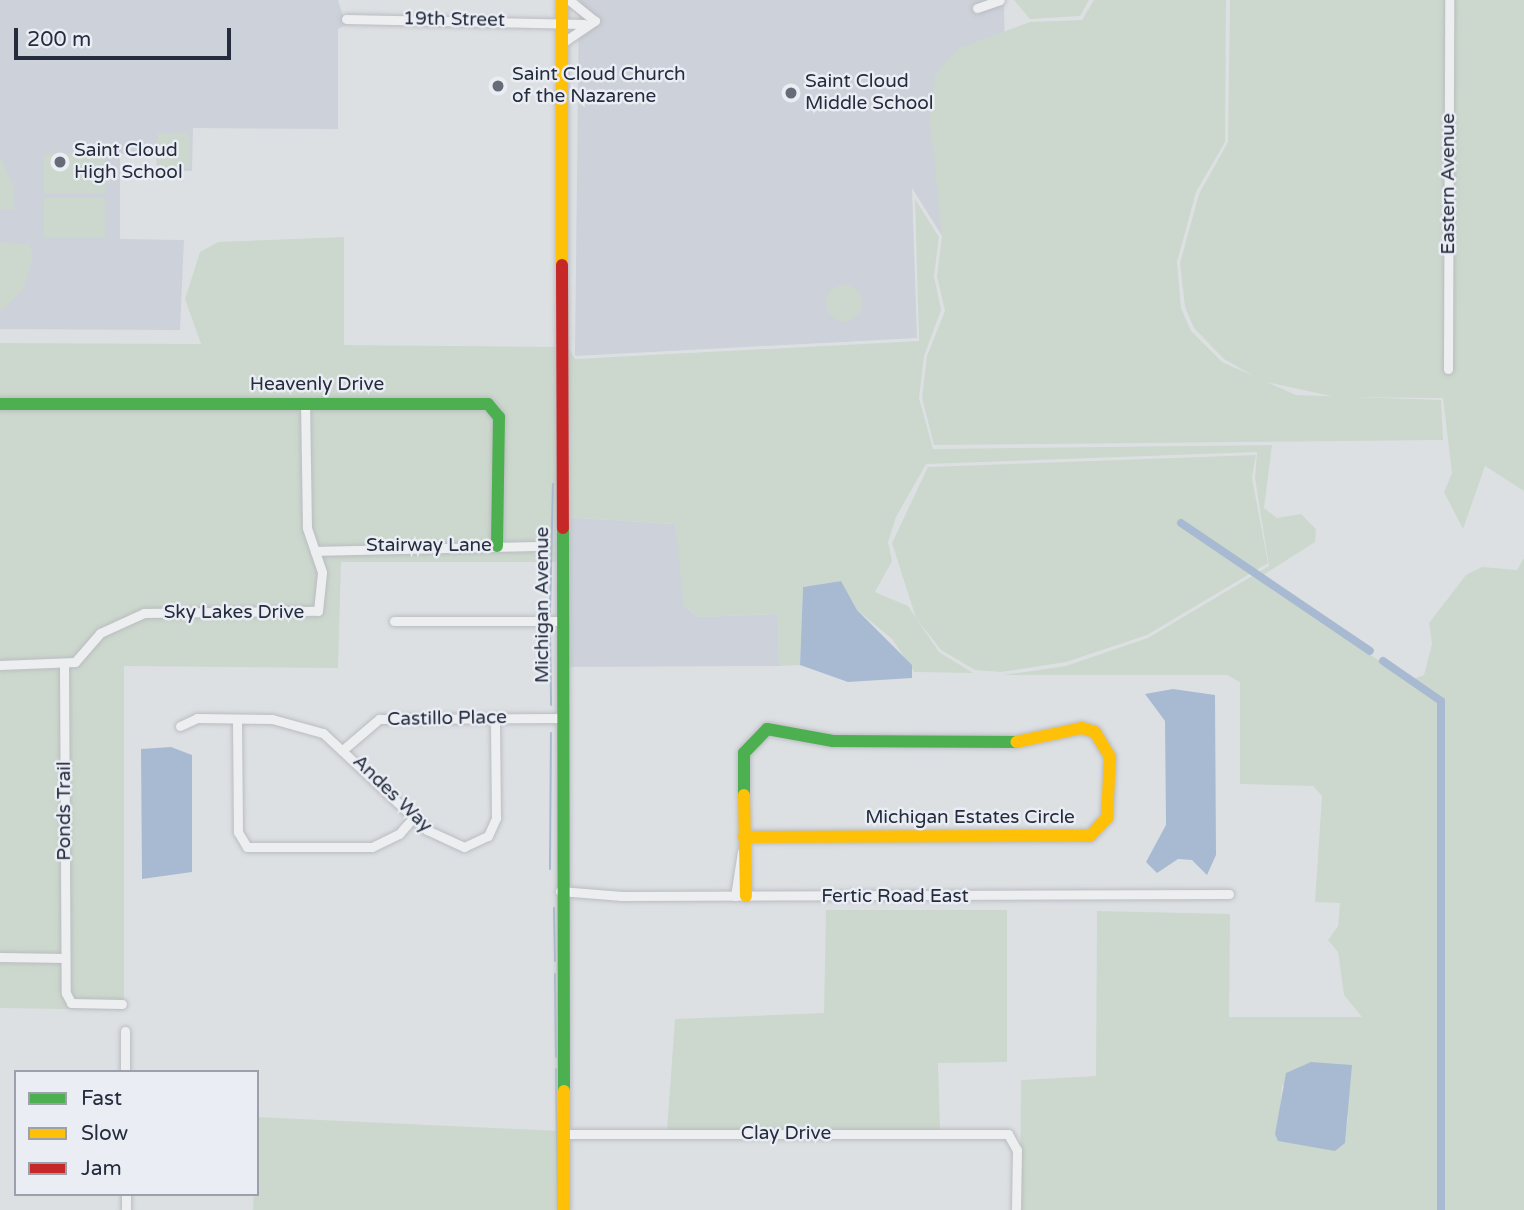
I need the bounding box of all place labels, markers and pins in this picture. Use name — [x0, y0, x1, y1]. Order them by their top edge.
place label: Saint Cloud Church of the Nazarene — [512, 64, 686, 108]
place label: Saint Cloud Middle School — [805, 71, 934, 115]
marker: Saint Cloud Church of the Nazarene — [490, 78, 506, 94]
marker: Saint Cloud Middle School — [783, 85, 799, 101]
place label: Saint Cloud High School — [74, 140, 183, 184]
marker: Saint Cloud High School — [52, 154, 68, 170]

